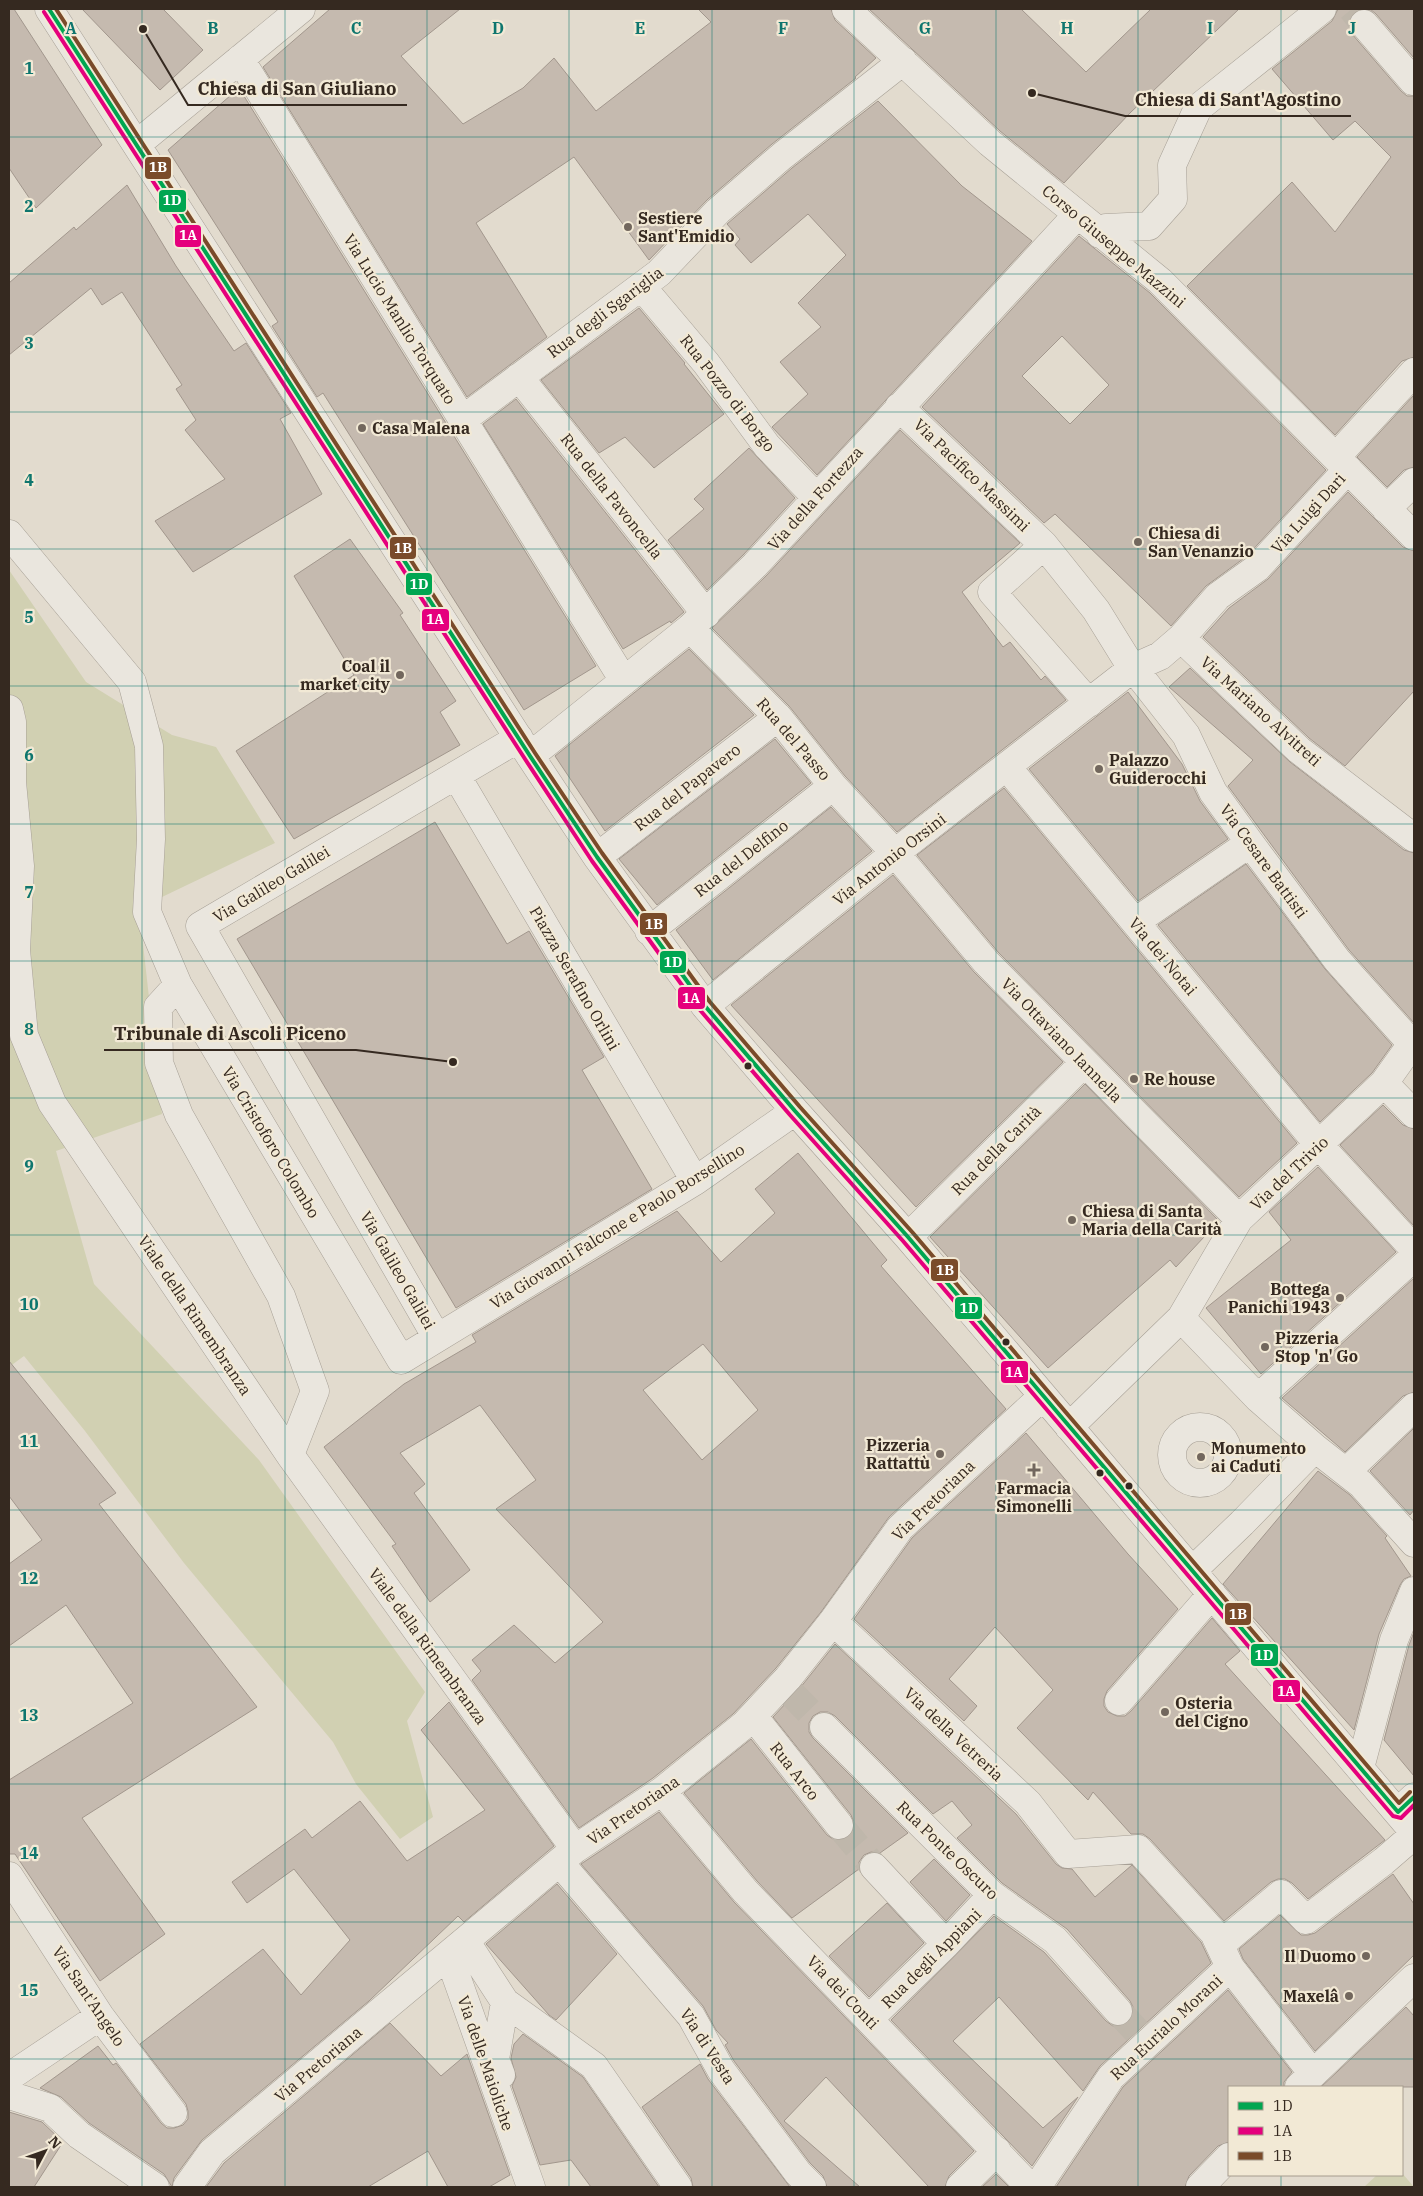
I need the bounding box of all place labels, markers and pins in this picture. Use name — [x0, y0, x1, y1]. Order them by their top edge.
callout: Chiesa di San Giuliano — [188, 72, 407, 105]
callout: Chiesa di Sant'Agostino — [1125, 83, 1351, 116]
place label: Sestiere Sant'Emidio — [638, 208, 735, 246]
marker: Sestiere Sant'Emidio — [622, 221, 634, 233]
place label: Casa Malena — [372, 418, 470, 438]
marker: Casa Malena — [356, 422, 368, 434]
place label: Chiesa di San Venanzio — [1148, 523, 1254, 561]
marker: Chiesa di San Venanzio — [1132, 536, 1144, 548]
place label: Coal il market city — [300, 656, 391, 694]
marker: Coal il market city — [394, 669, 406, 681]
place label: Palazzo Guiderocchi — [1109, 750, 1206, 788]
marker: Palazzo Guiderocchi — [1093, 763, 1105, 775]
callout: Tribunale di Ascoli Piceno — [104, 1017, 356, 1050]
unlabelled marker — [743, 1061, 753, 1071]
place label: Re house — [1144, 1069, 1215, 1089]
marker: Re house — [1128, 1073, 1140, 1085]
place label: Chiesa di Santa Maria della Carità — [1082, 1201, 1222, 1239]
marker: Chiesa di Santa Maria della Carità — [1066, 1214, 1078, 1226]
place label: Bottega Panichi 1943 — [1228, 1279, 1330, 1317]
marker: Bottega Panichi 1943 — [1334, 1292, 1346, 1304]
place label: Pizzeria Stop 'n' Go — [1275, 1328, 1358, 1366]
unlabelled marker — [1001, 1337, 1011, 1347]
marker: Pizzeria Stop 'n' Go — [1259, 1341, 1271, 1353]
place label: Pizzeria Rattattù — [866, 1435, 930, 1473]
place label: Monumento ai Caduti — [1211, 1438, 1306, 1476]
marker: Pizzeria Rattattù — [934, 1448, 946, 1460]
marker: Monumento ai Caduti — [1195, 1451, 1207, 1463]
marker: Farmacia Simonelli — [1028, 1464, 1040, 1476]
unlabelled marker — [1095, 1468, 1105, 1478]
place label: Farmacia Simonelli — [996, 1478, 1072, 1516]
unlabelled marker — [1124, 1481, 1134, 1491]
place label: Osteria del Cigno — [1175, 1693, 1248, 1731]
marker: Osteria del Cigno — [1159, 1706, 1171, 1718]
place label: Il Duomo — [1284, 1946, 1356, 1966]
marker: Il Duomo — [1360, 1950, 1372, 1962]
place label: Maxelâ — [1283, 1986, 1339, 2006]
marker: Maxelâ — [1343, 1990, 1355, 2002]

